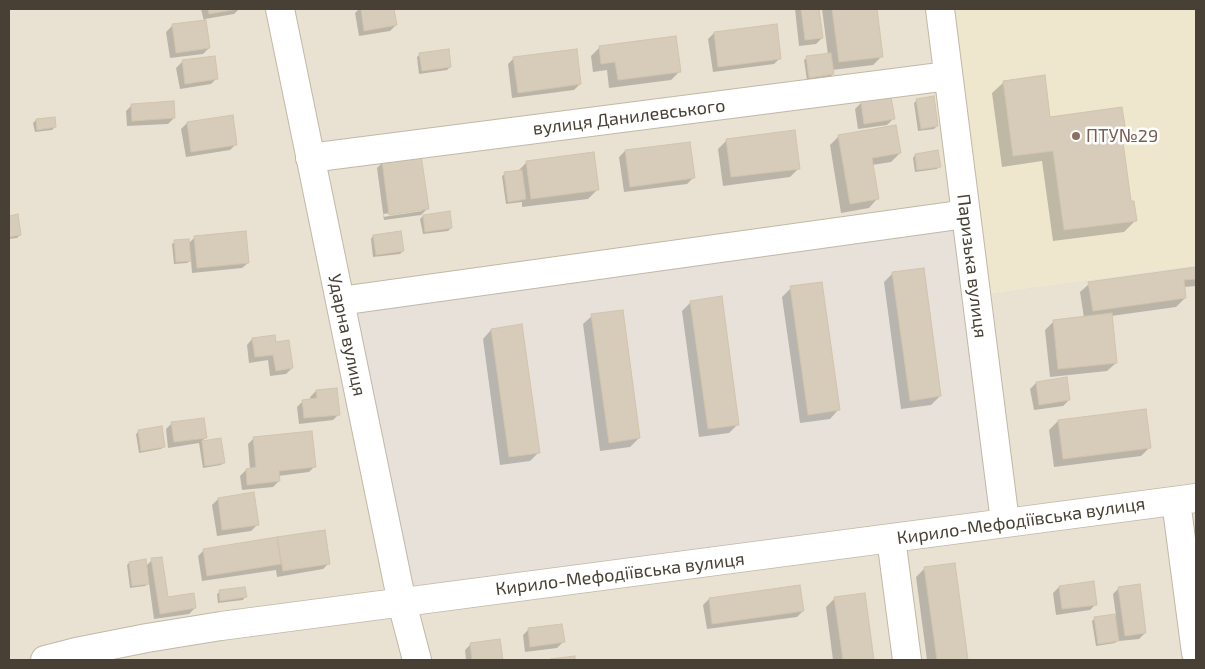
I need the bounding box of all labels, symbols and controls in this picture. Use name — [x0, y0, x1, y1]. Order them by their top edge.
street label: вулиця Данилевського — [532, 94, 726, 140]
place label: ПТУ№29 — [1086, 125, 1158, 147]
marker: ПТУ№29 — [1070, 130, 1082, 142]
street label: Паризька вулиця — [952, 193, 992, 339]
street label: Ударна вулиця — [324, 272, 370, 398]
street label: Кирило-Мефодіївська вулиця — [895, 493, 1147, 549]
street label: Кирило-Мефодіївська вулиця — [494, 548, 746, 600]

